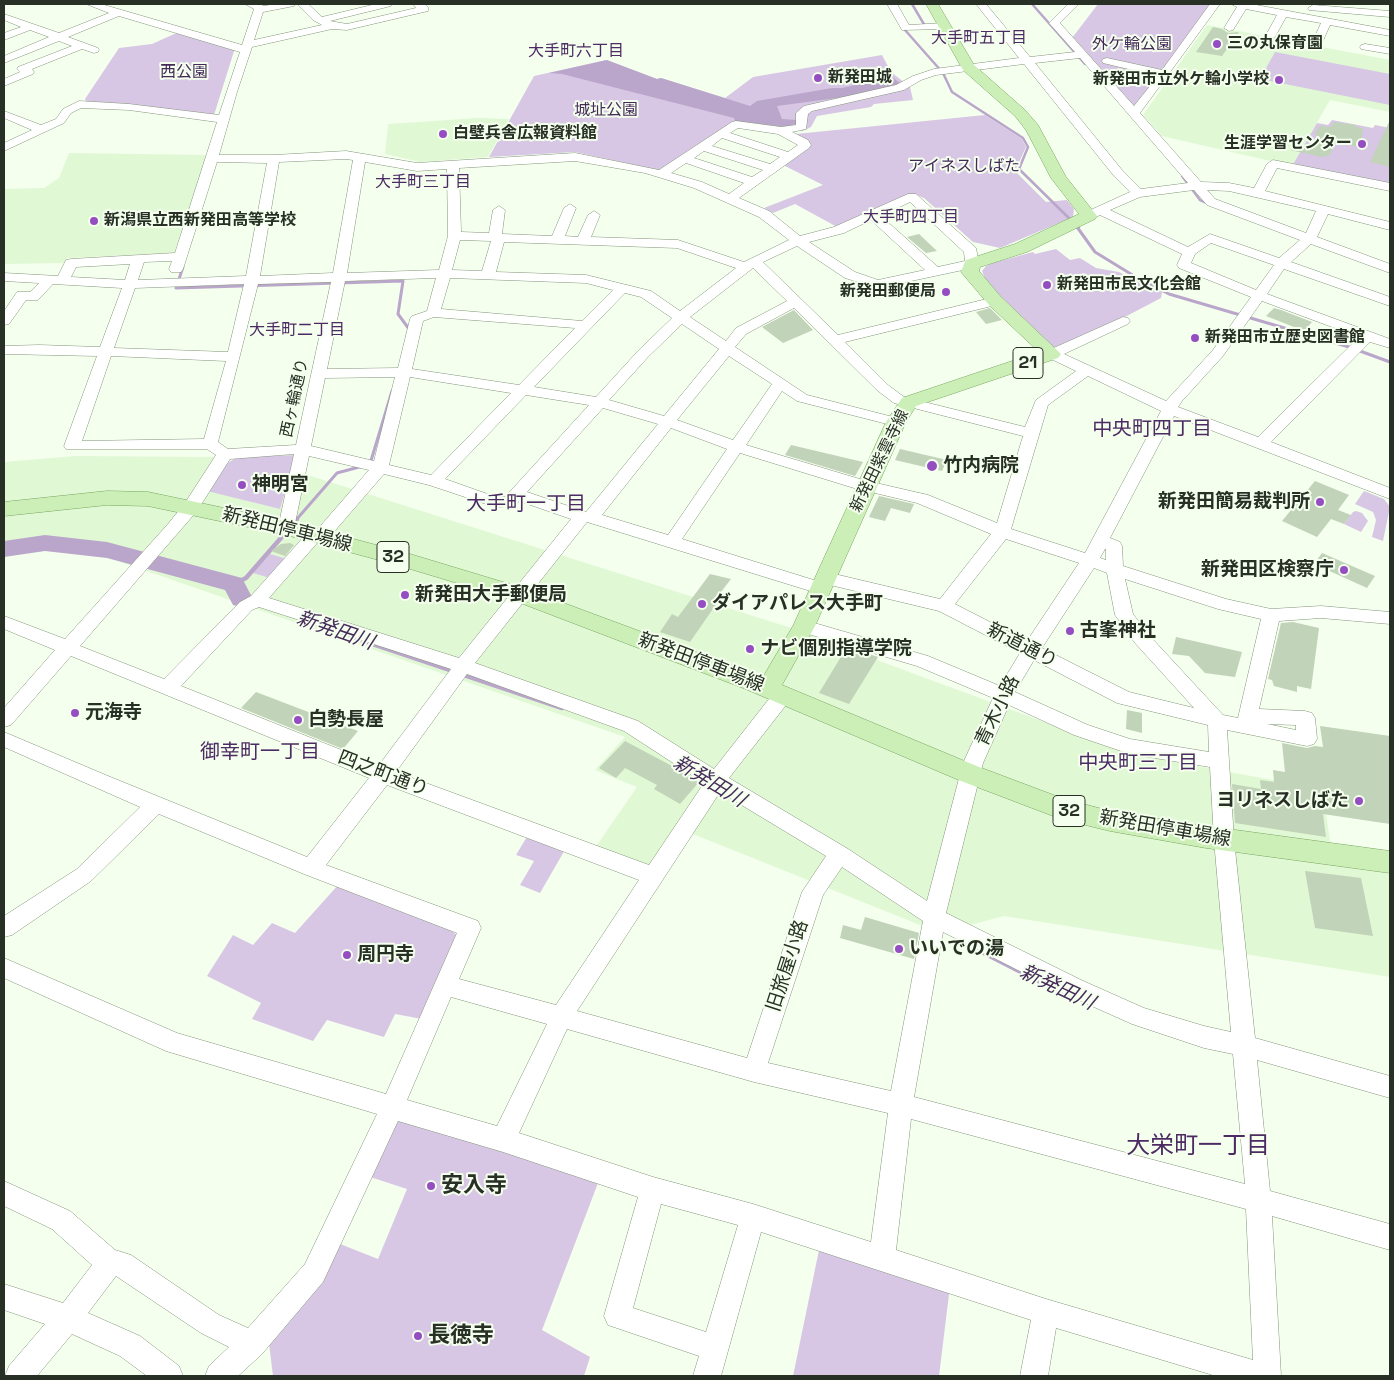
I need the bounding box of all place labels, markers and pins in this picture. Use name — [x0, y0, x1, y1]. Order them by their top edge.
place label: 三の丸保育園 — [1227, 34, 1323, 54]
marker: 三の丸保育園 — [1211, 38, 1223, 50]
place label: 新発田城 — [828, 68, 892, 88]
place label: 新発田市立外ケ輪小学校 — [1093, 70, 1269, 90]
marker: 新発田城 — [812, 72, 824, 84]
marker: 新発田市立外ケ輪小学校 — [1273, 74, 1285, 86]
place label: 白壁兵舎広報資料館 — [453, 124, 597, 144]
marker: 白壁兵舎広報資料館 — [437, 128, 449, 140]
place label: 生涯学習センター — [1224, 134, 1352, 154]
marker: 生涯学習センター — [1356, 138, 1368, 150]
place label: 新潟県立西新発田高等学校 — [104, 211, 296, 231]
marker: 新潟県立西新発田高等学校 — [88, 215, 100, 227]
place label: 新発田市民文化会館 — [1057, 275, 1201, 295]
marker: 新発田市民文化会館 — [1041, 279, 1053, 291]
place label: 新発田郵便局 — [840, 282, 936, 302]
marker: 新発田郵便局 — [940, 286, 952, 298]
place label: 新発田市立歴史図書館 — [1205, 328, 1365, 348]
marker: 新発田市立歴史図書館 — [1189, 332, 1201, 344]
place label: 竹内病院 — [943, 455, 1019, 477]
marker: 竹内病院 — [925, 459, 939, 473]
place label: 神明宮 — [252, 474, 309, 496]
marker: 神明宮 — [236, 479, 248, 491]
place label: 新発田簡易裁判所 — [1158, 491, 1310, 513]
marker: 新発田簡易裁判所 — [1314, 496, 1326, 508]
place label: 新発田区検察庁 — [1201, 559, 1334, 581]
marker: 新発田区検察庁 — [1338, 564, 1350, 576]
place label: 新発田大手郵便局 — [415, 584, 567, 606]
marker: 新発田大手郵便局 — [399, 589, 411, 601]
place label: ダイアパレス大手町 — [712, 593, 883, 615]
marker: ダイアパレス大手町 — [696, 598, 708, 610]
place label: 古峯神社 — [1080, 620, 1156, 642]
marker: 古峯神社 — [1064, 625, 1076, 637]
place label: ナビ個別指導学院 — [760, 638, 912, 660]
marker: ナビ個別指導学院 — [744, 643, 756, 655]
place label: 元海寺 — [85, 702, 142, 724]
marker: 元海寺 — [69, 707, 81, 719]
place label: 白勢長屋 — [308, 709, 384, 731]
marker: 白勢長屋 — [292, 714, 304, 726]
place label: ヨリネスしばた — [1216, 790, 1349, 812]
marker: ヨリネスしばた — [1353, 795, 1365, 807]
place label: いいでの湯 — [909, 938, 1004, 960]
marker: いいでの湯 — [893, 943, 905, 955]
place label: 周円寺 — [357, 944, 414, 966]
marker: 周円寺 — [341, 949, 353, 961]
place label: 安入寺 — [441, 1173, 507, 1199]
marker: 安入寺 — [425, 1180, 437, 1192]
place label: 長徳寺 — [428, 1323, 494, 1349]
marker: 長徳寺 — [412, 1330, 424, 1342]

